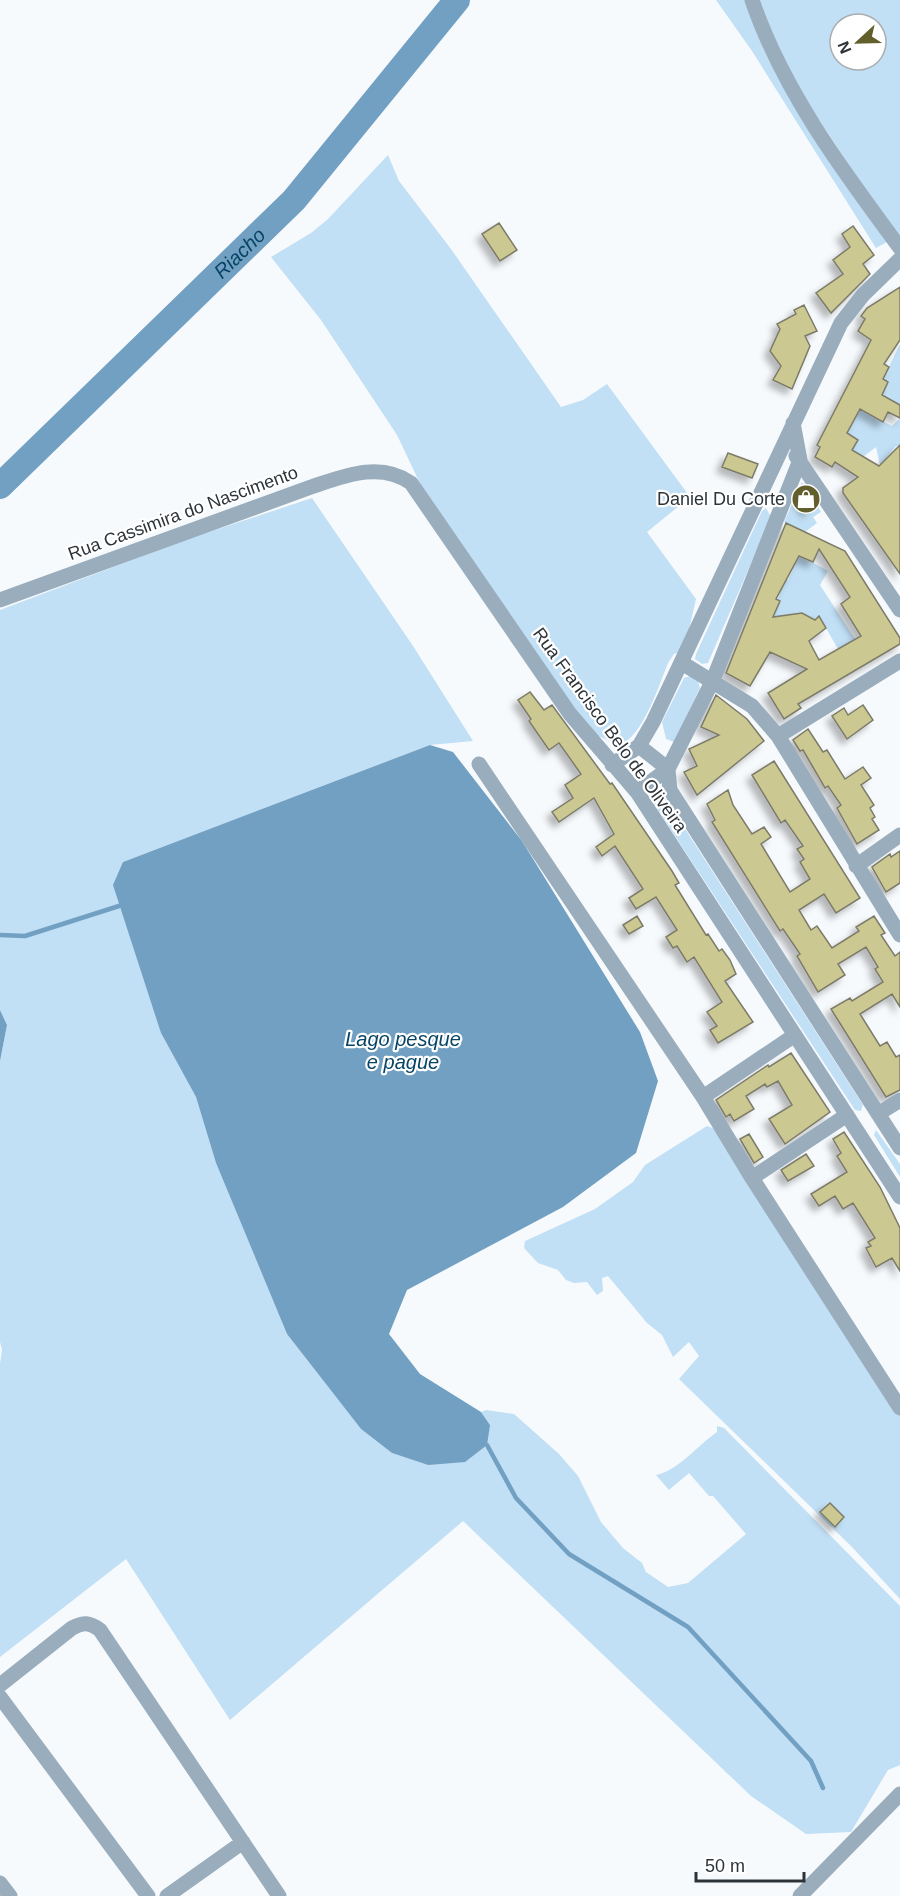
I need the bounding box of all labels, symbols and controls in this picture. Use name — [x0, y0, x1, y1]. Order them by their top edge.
north arrow — [828, 12, 888, 72]
text: N — [835, 39, 855, 56]
water label: Riacho — [209, 224, 269, 283]
street label: Rua Cassimira do Nascimento — [65, 462, 301, 564]
shop icon: Daniel Du Corte — [790, 483, 822, 515]
place label: Daniel Du Corte — [657, 489, 785, 509]
street label: Rua Francisco Belo de Oliveira — [529, 624, 692, 837]
water label: Lago pesque e pague — [345, 1028, 461, 1073]
scale bar — [696, 1845, 804, 1883]
text: 50 m — [705, 1856, 745, 1876]

